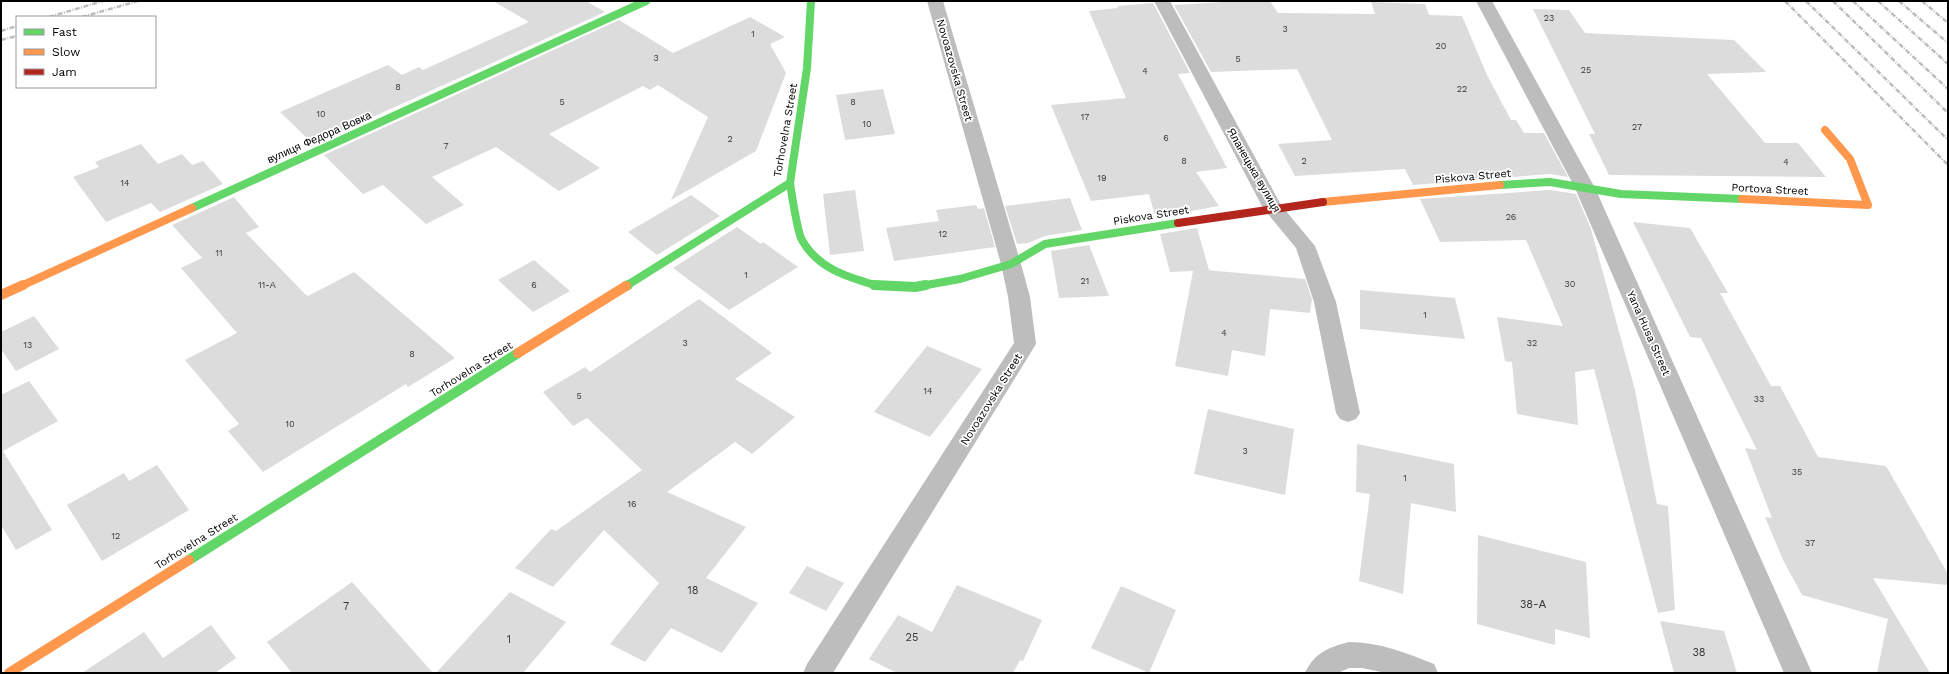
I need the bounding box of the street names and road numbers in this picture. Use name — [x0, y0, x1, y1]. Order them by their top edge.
street label: Novoazovska Street — [934, 17, 975, 123]
street label: Torhovelna Street — [771, 82, 800, 178]
street label: вулиця Федора Вовка — [265, 108, 374, 166]
street label: Яланецька вулиця — [1224, 126, 1283, 215]
street label: Piskova Street — [1434, 167, 1512, 186]
street label: Portova Street — [1731, 181, 1809, 198]
street label: Piskova Street — [1112, 203, 1190, 228]
street label: Yana Husa Street — [1624, 289, 1673, 378]
street label: Torhovelna Street — [428, 339, 515, 400]
street label: Novoazovska Street — [958, 351, 1025, 448]
street label: Torhovelna Street — [153, 511, 240, 572]

